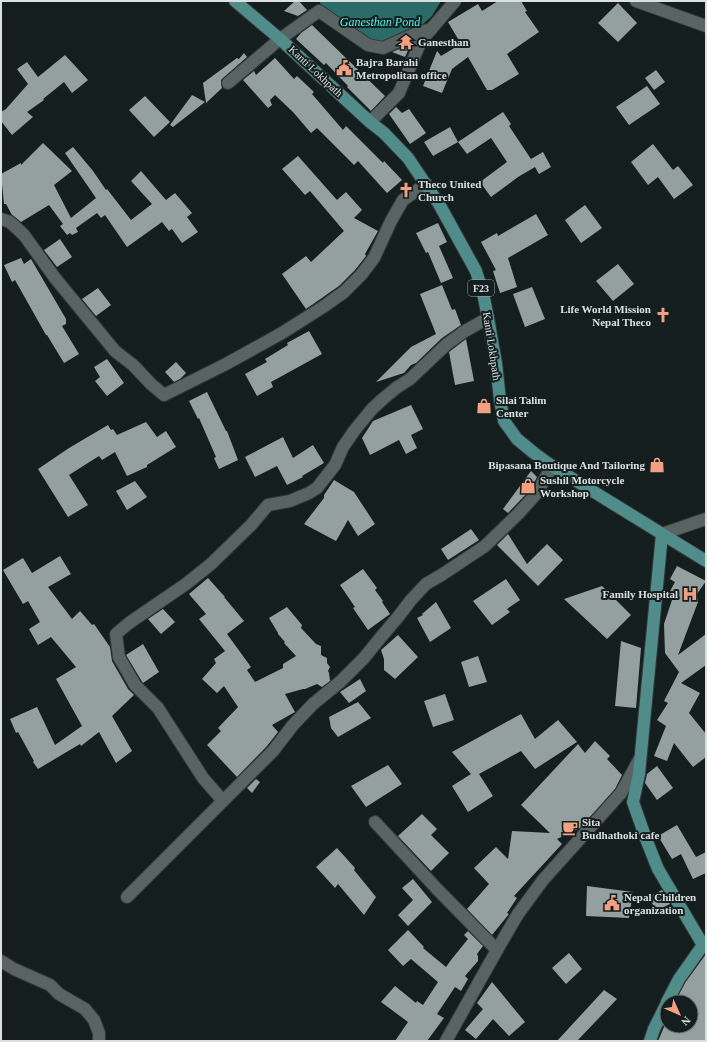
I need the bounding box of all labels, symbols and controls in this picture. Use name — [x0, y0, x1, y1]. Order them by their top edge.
water label: Ganesthan Pond — [340, 15, 421, 29]
temple icon: Ganesthan — [397, 33, 415, 51]
place label: Ganesthan — [418, 36, 469, 48]
street label: Kanti Lokhpath — [287, 43, 346, 99]
place label: Bajra Barahi Metropolitan office — [356, 56, 447, 81]
public building icon: Bajra Barahi Metropolitan office — [335, 59, 353, 77]
place label: Theco United Church — [418, 178, 481, 203]
church icon: Theco United Church — [397, 181, 415, 199]
road number: F23 — [468, 280, 494, 296]
place label: Life World Mission Nepal Theco — [560, 303, 651, 328]
church icon: Life World Mission Nepal Theco — [654, 306, 672, 324]
street label: Kanti Lokhpath — [481, 311, 503, 382]
place label: Silai Talim Center — [496, 394, 546, 419]
shop icon: Silai Talim Center — [475, 397, 493, 415]
shop icon: Bipasana Boutique And Tailoring — [648, 456, 666, 474]
place label: Bipasana Boutique And Tailoring — [488, 459, 645, 471]
place label: Sushil Motorcycle Workshop — [540, 474, 625, 499]
shop icon: Sushil Motorcycle Workshop — [519, 477, 537, 495]
hospital icon: Family Hospital — [681, 585, 699, 603]
place label: Family Hospital — [603, 588, 678, 600]
place label: Sita Budhathoki cafe — [582, 816, 659, 841]
cafe icon: Sita Budhathoki cafe — [561, 819, 579, 837]
place label: Nepal Children organization — [624, 891, 696, 916]
public building icon: Nepal Children organization — [603, 894, 621, 912]
north arrow — [659, 994, 699, 1034]
text: N — [679, 1014, 693, 1028]

